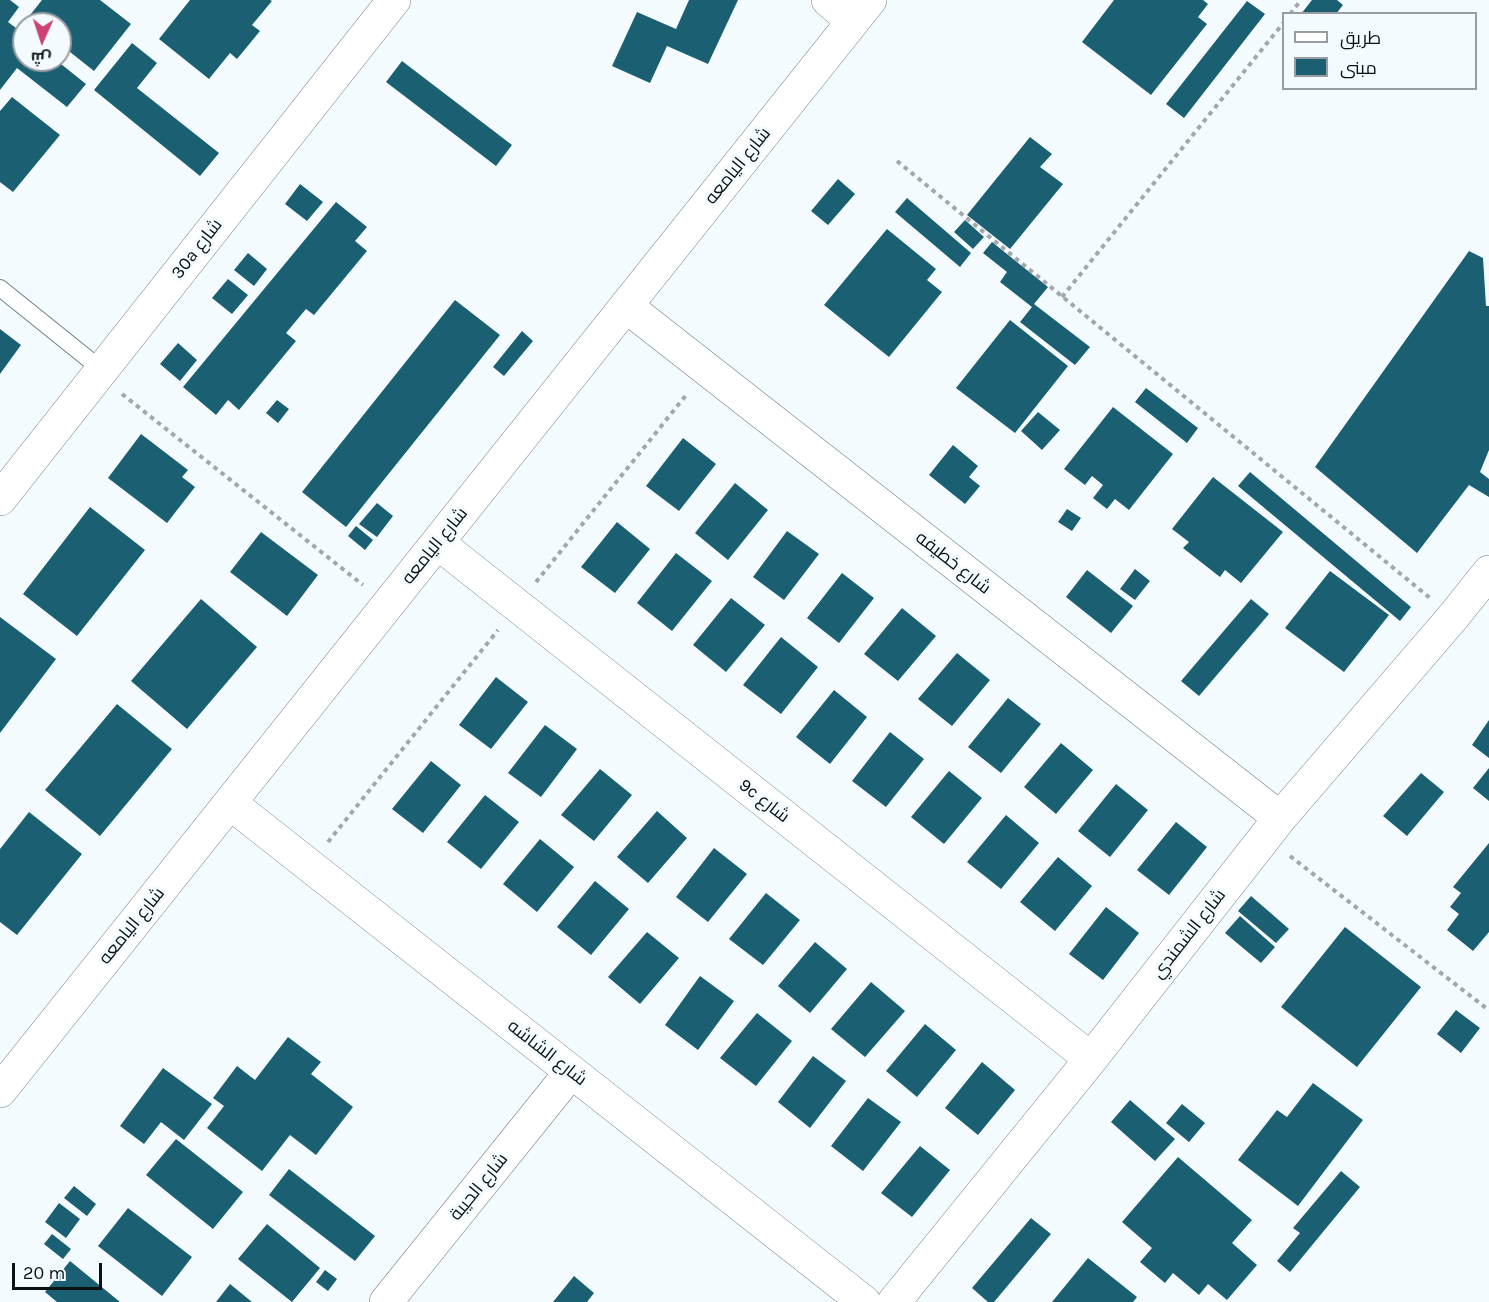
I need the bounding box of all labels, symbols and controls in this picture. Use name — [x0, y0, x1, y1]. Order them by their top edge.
north arrow — [12, 12, 72, 72]
legend — [1282, 12, 1477, 90]
text: طريق — [1340, 27, 1381, 49]
text: ش — [30, 48, 52, 69]
text: مبنى — [1340, 57, 1377, 79]
street label: شارع اليامعه — [700, 123, 776, 209]
street label: 30a شارع — [167, 215, 227, 283]
street label: شارع اليامعه — [397, 503, 473, 589]
street label: شارع خطيفه — [911, 527, 995, 599]
street label: 9c شارع — [734, 774, 794, 828]
street label: شارع اليامعه — [94, 883, 170, 969]
street label: شارع الشمندي — [1147, 885, 1231, 983]
street label: شارع الشاشه — [503, 1015, 591, 1091]
street label: شارع الحيبة — [445, 1149, 513, 1225]
scale bar — [15, 1251, 105, 1289]
text: 20 m — [23, 1262, 65, 1284]

